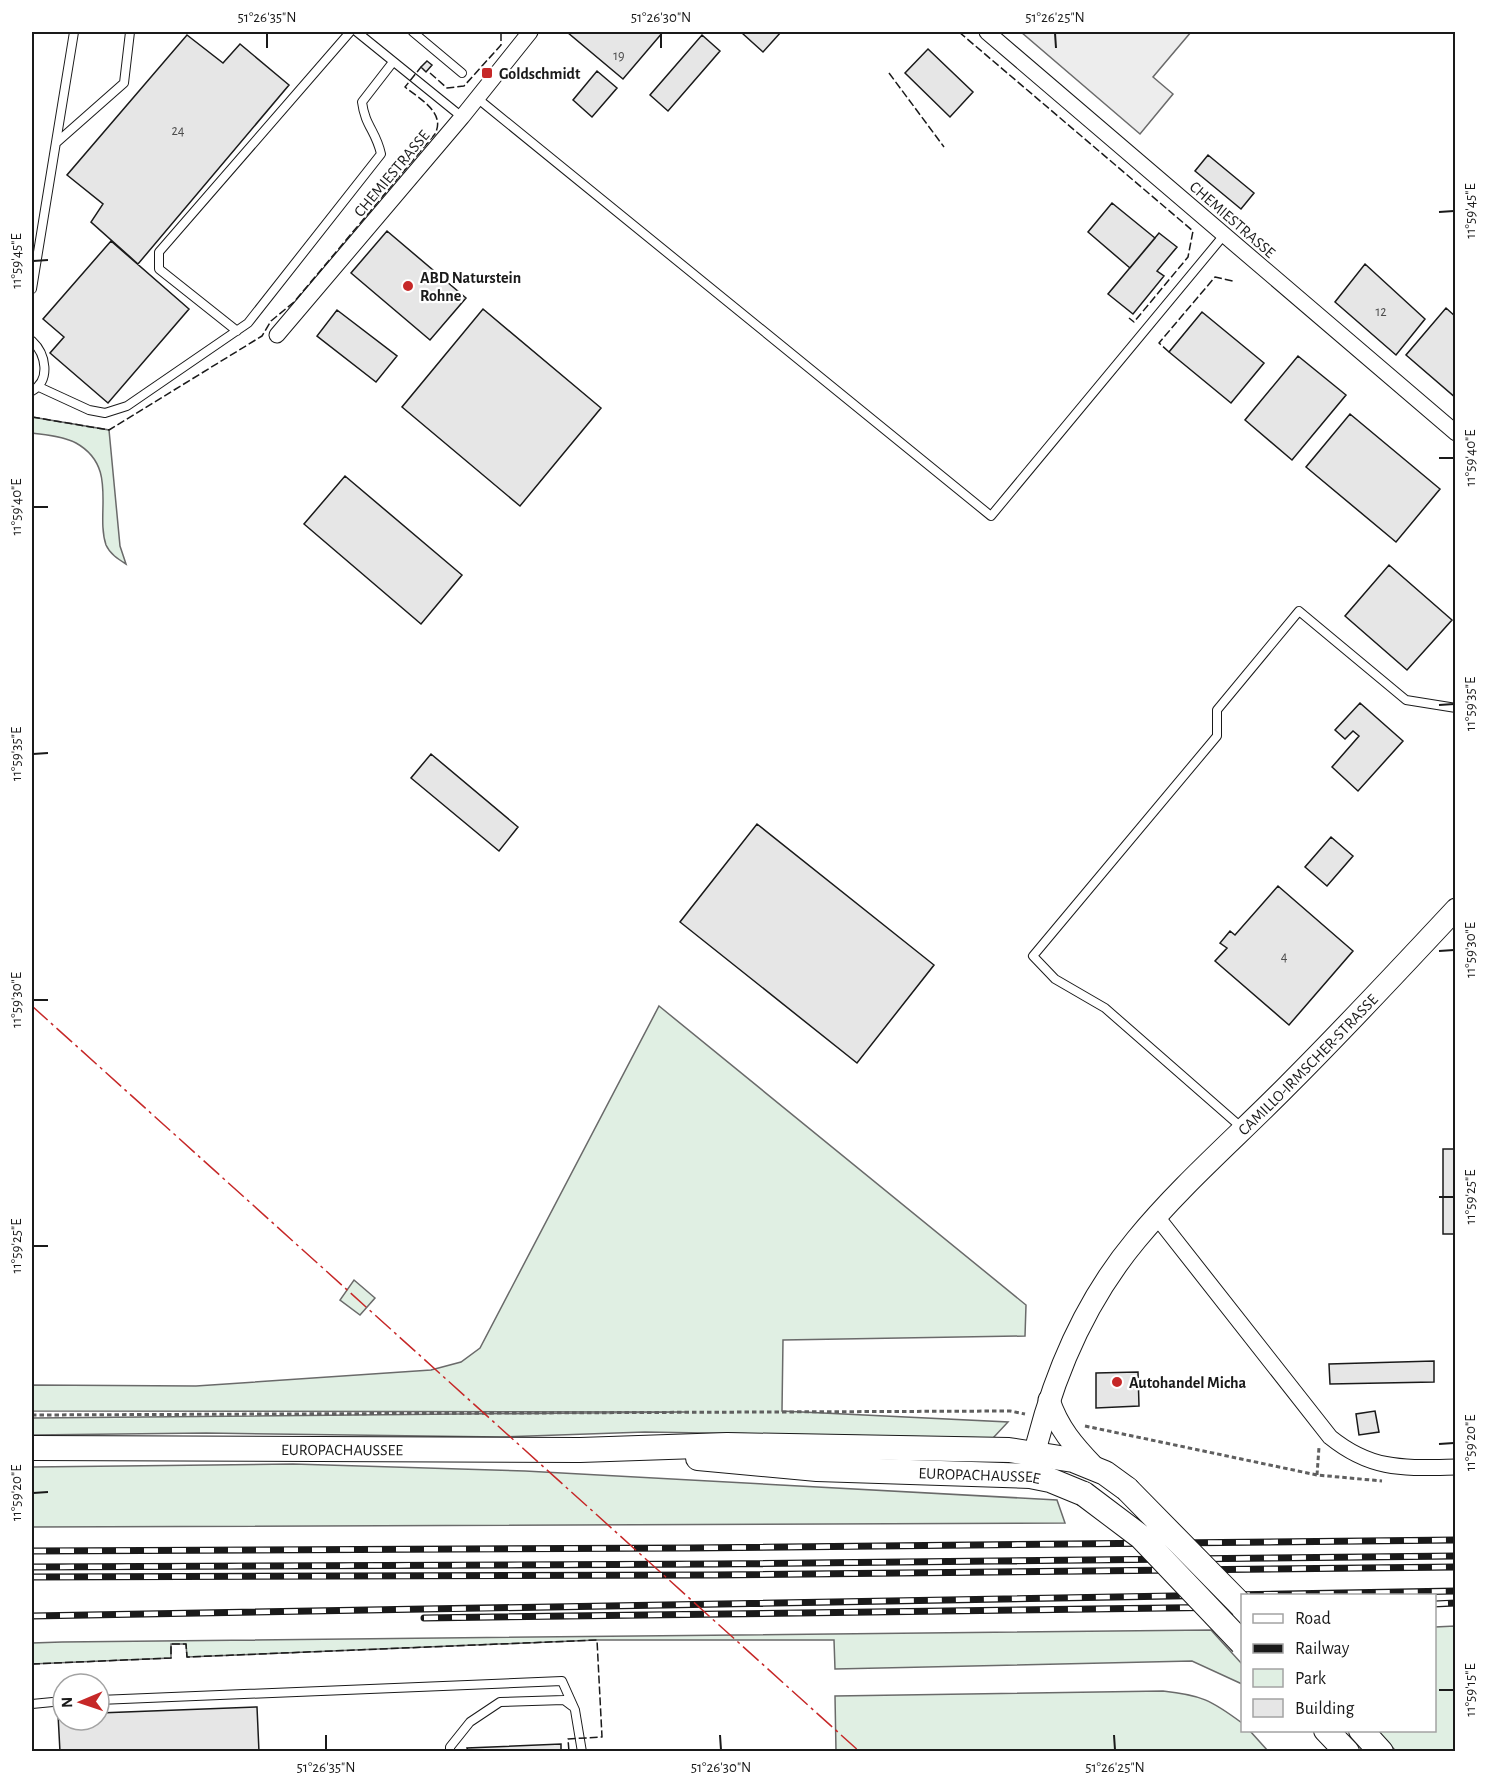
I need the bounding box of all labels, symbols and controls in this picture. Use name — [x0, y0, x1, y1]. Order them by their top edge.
text: 51°26'35"N — [237, 10, 297, 25]
text: 51°26'30"N — [631, 10, 691, 25]
text: 51°26'25"N — [1025, 10, 1085, 25]
house number: 19 — [613, 49, 625, 63]
marker: Goldschmidt — [480, 66, 494, 80]
place label: Goldschmidt — [499, 66, 581, 82]
house number: 24 — [171, 124, 185, 138]
street label: CHEMIESTRASSE — [351, 127, 433, 220]
street label: CHEMIESTRASSE — [1186, 178, 1278, 261]
text: 11°59'45"E — [1463, 183, 1478, 239]
text: 11°59'45"E — [9, 233, 24, 289]
place label: ABD Naturstein Rohne — [420, 270, 521, 304]
marker: ABD Naturstein Rohne — [401, 279, 415, 293]
house number: 12 — [1375, 305, 1387, 319]
text: 11°59'40"E — [1463, 429, 1478, 487]
text: 11°59'40"E — [9, 478, 24, 536]
text: 11°59'35"E — [1463, 677, 1478, 731]
text: 11°59'35"E — [9, 727, 24, 781]
text: 11°59'30"E — [1463, 922, 1478, 978]
house number: 4 — [1281, 950, 1288, 964]
text: 11°59'30"E — [9, 972, 24, 1028]
street label: CAMILLO-IRMSCHER-STRASSE — [1235, 991, 1381, 1138]
text: 11°59'25"E — [1463, 1169, 1478, 1225]
text: 11°59'25"E — [9, 1218, 24, 1274]
marker: Autohandel Micha — [1110, 1375, 1124, 1389]
place label: Autohandel Micha — [1129, 1375, 1247, 1391]
text: 11°59'20"E — [1463, 1415, 1478, 1471]
street label: EUROPACHAUSSEE — [281, 1442, 403, 1458]
text: 11°59'20"E — [9, 1465, 24, 1521]
street label: EUROPACHAUSSEE — [918, 1465, 1042, 1487]
legend — [1241, 1594, 1436, 1732]
text: Road — [1295, 1610, 1331, 1628]
text: Railway — [1295, 1640, 1350, 1658]
text: 11°59'15"E — [1463, 1663, 1478, 1717]
text: Park — [1295, 1670, 1327, 1688]
north arrow — [51, 1672, 111, 1732]
text: N — [59, 1697, 75, 1708]
text: Building — [1295, 1700, 1355, 1718]
text: 51°26'35"N — [296, 1760, 356, 1775]
text: 51°26'30"N — [691, 1760, 751, 1775]
text: 51°26'25"N — [1085, 1760, 1145, 1775]

